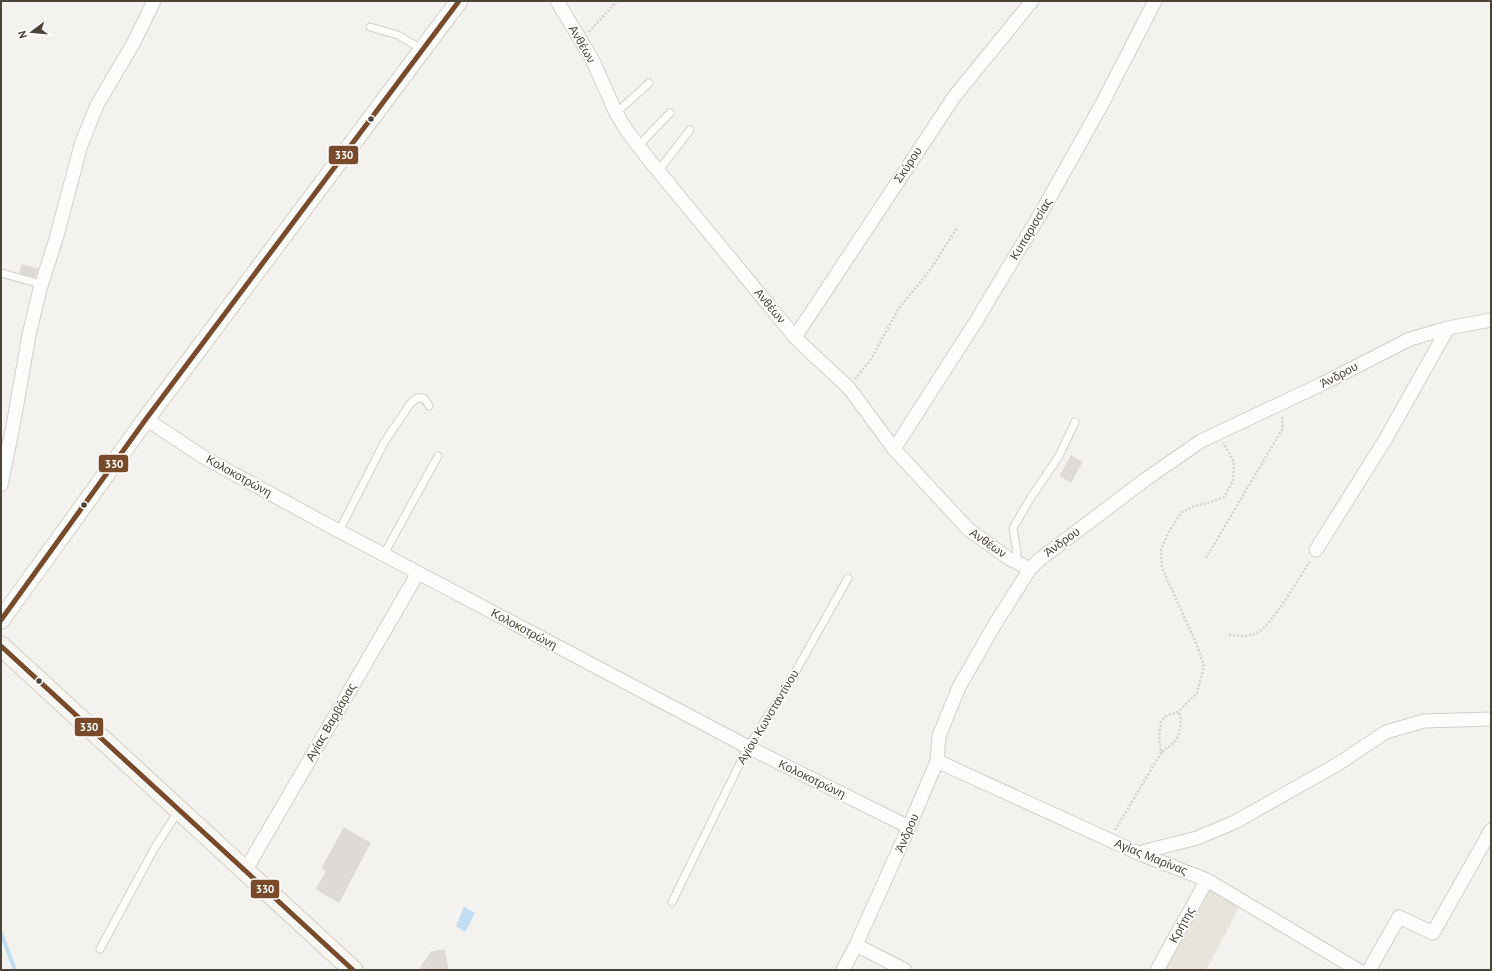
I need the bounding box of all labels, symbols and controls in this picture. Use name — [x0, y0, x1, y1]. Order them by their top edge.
north arrow — [12, 12, 52, 52]
street label: Ανθέων — [566, 22, 599, 65]
text: N — [15, 29, 30, 40]
unlabelled marker — [366, 114, 376, 124]
street label: Σκύρου — [890, 144, 925, 186]
line badge: 330 — [328, 145, 359, 165]
text: 330 — [335, 148, 353, 162]
street label: Κυπαρισσίας — [1006, 195, 1055, 262]
street label: Ανθέων — [751, 285, 789, 326]
street label: Άνδρου — [1317, 358, 1360, 391]
street label: Κολοκοτρώνη — [204, 451, 275, 500]
line badge: 330 — [98, 454, 129, 473]
text: 330 — [105, 457, 123, 471]
unlabelled marker — [79, 500, 89, 510]
street label: Άνδρου — [1041, 524, 1083, 560]
street label: Ανθέων — [967, 525, 1009, 561]
street label: Κολοκοτρώνη — [489, 605, 560, 652]
street label: Αγίου Κωνσταντίνου — [733, 667, 802, 767]
unlabelled marker — [34, 676, 44, 686]
street label: Αγίας Βαρβάρας — [302, 680, 359, 763]
line badge: 330 — [74, 717, 104, 737]
text: 330 — [80, 720, 98, 734]
street label: Κολοκοτρώνη — [776, 756, 848, 801]
street label: Άνδρου — [891, 811, 922, 854]
street label: Αγίας Μαρίνας — [1112, 835, 1190, 878]
line badge: 330 — [250, 879, 280, 899]
text: 330 — [256, 882, 274, 896]
street label: Κρήτης — [1166, 904, 1198, 945]

